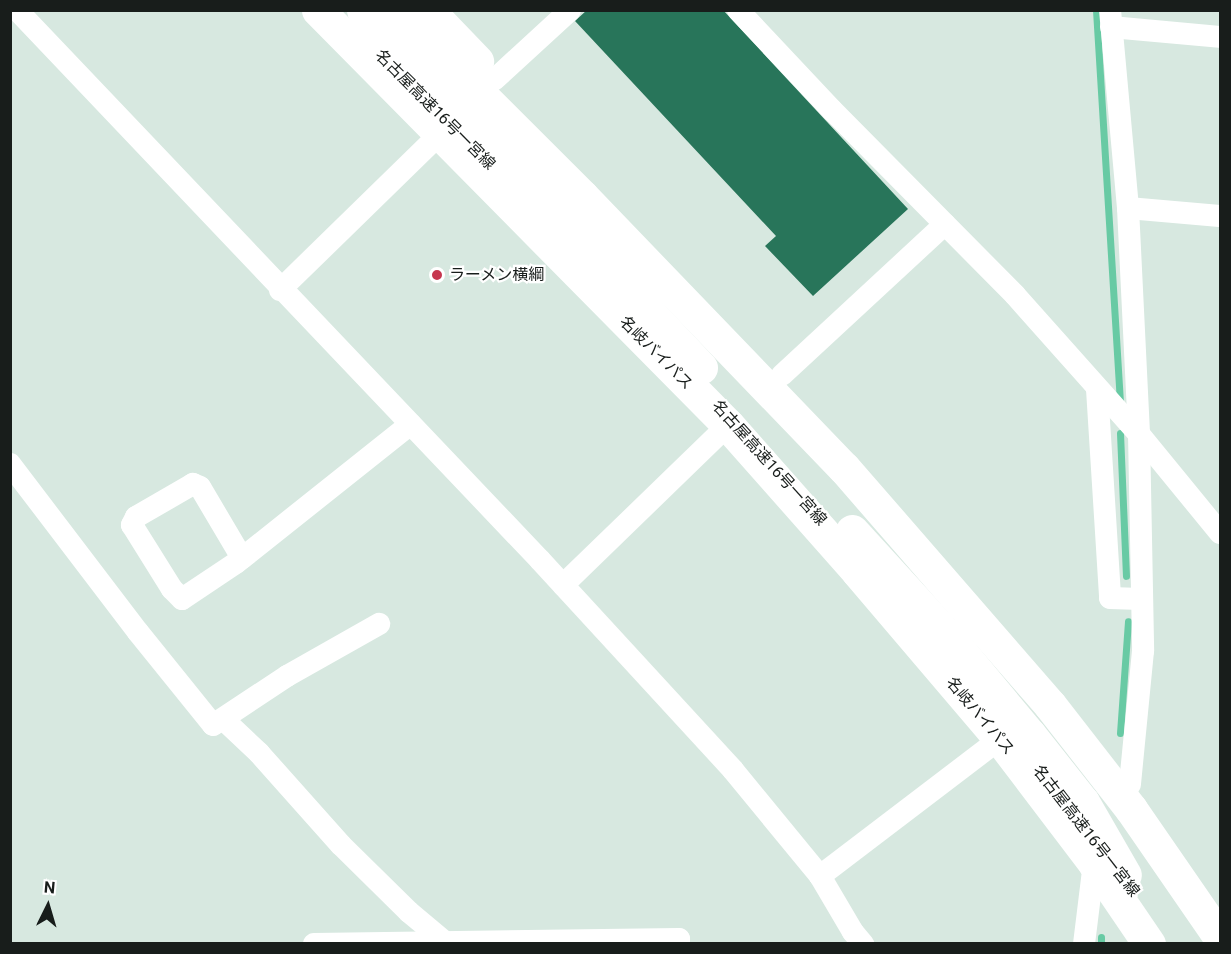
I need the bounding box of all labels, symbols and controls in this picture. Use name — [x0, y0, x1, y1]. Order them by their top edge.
street label: 名古屋高速16号一宮線 — [371, 46, 499, 174]
place label: ラーメン横綱 — [449, 265, 545, 285]
marker: ラーメン横綱 — [430, 268, 444, 282]
street label: 名岐バイパス — [615, 312, 697, 394]
street label: 名古屋高速16号一宮線 — [708, 396, 830, 530]
street label: 名岐バイパス — [942, 673, 1018, 759]
street label: 名古屋高速16号一宮線 — [1029, 761, 1143, 901]
north arrow — [18, 876, 78, 936]
text: N — [43, 878, 56, 898]

